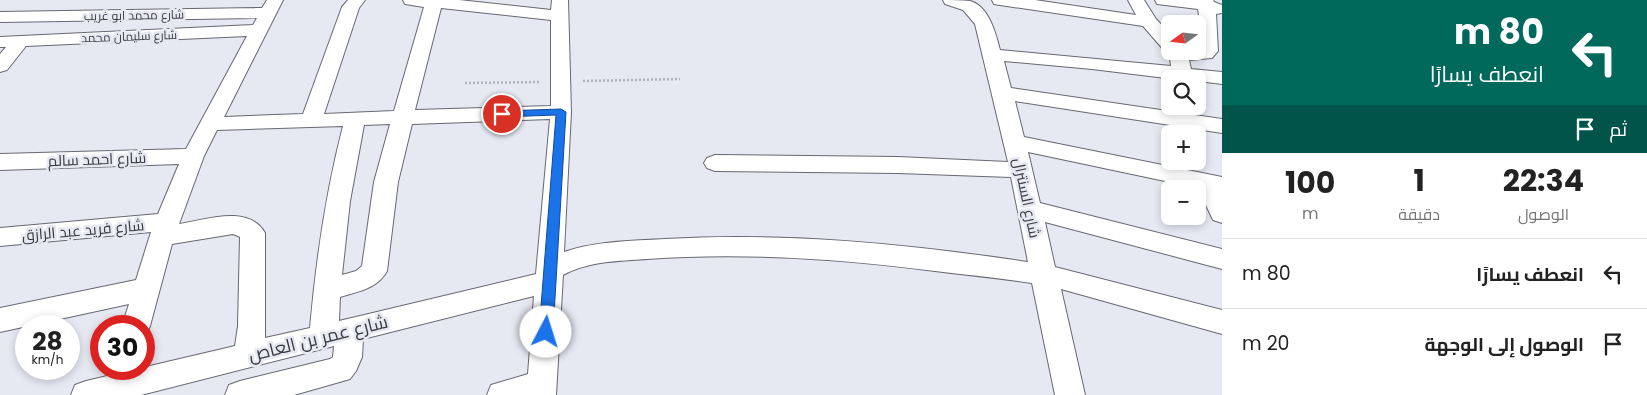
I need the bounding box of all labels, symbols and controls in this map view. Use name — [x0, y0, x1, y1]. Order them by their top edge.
street label: شارع محمد ابو غريب — [84, 6, 184, 24]
text: 80 m — [1454, 7, 1544, 56]
north arrow — [1161, 15, 1206, 60]
map controls — [1161, 15, 1206, 225]
icon: left — [1562, 20, 1627, 85]
street label: شارع سليمان محمد — [81, 26, 177, 46]
text: انعطف يسارًا — [1430, 59, 1544, 90]
button: search — [1161, 70, 1206, 115]
pin — [481, 93, 523, 135]
icon: arrive — [488, 100, 516, 128]
icon: arrive — [1571, 115, 1599, 143]
text: ثم — [1609, 116, 1627, 143]
button: + — [1161, 125, 1206, 170]
street label: شارع احمد سالم — [47, 147, 147, 172]
street label: شارع السنترال — [1007, 156, 1046, 240]
text: 1 — [1413, 159, 1425, 202]
text: 22:34 — [1503, 159, 1584, 202]
text: 100 — [1285, 161, 1335, 204]
button: − — [1161, 180, 1206, 225]
text: m — [1302, 202, 1318, 225]
text: دقيقة — [1398, 203, 1440, 226]
text: الوصول — [1518, 203, 1569, 226]
street label: شارع فريد عبد الرازق — [21, 214, 145, 247]
text: 80 m — [1242, 260, 1291, 287]
icon: left — [1599, 260, 1627, 288]
text: انعطف يسارًا — [1476, 261, 1584, 288]
position arrow — [519, 305, 571, 357]
street label: شارع عمر بن العاص — [246, 309, 390, 367]
speed limit sign: 30 — [90, 315, 155, 380]
text: 28 — [32, 324, 63, 359]
text: 20 m — [1242, 330, 1290, 357]
icon: arrive — [1599, 330, 1627, 358]
text: الوصول إلى الوجهة — [1425, 331, 1584, 358]
text: km/h — [32, 351, 63, 368]

